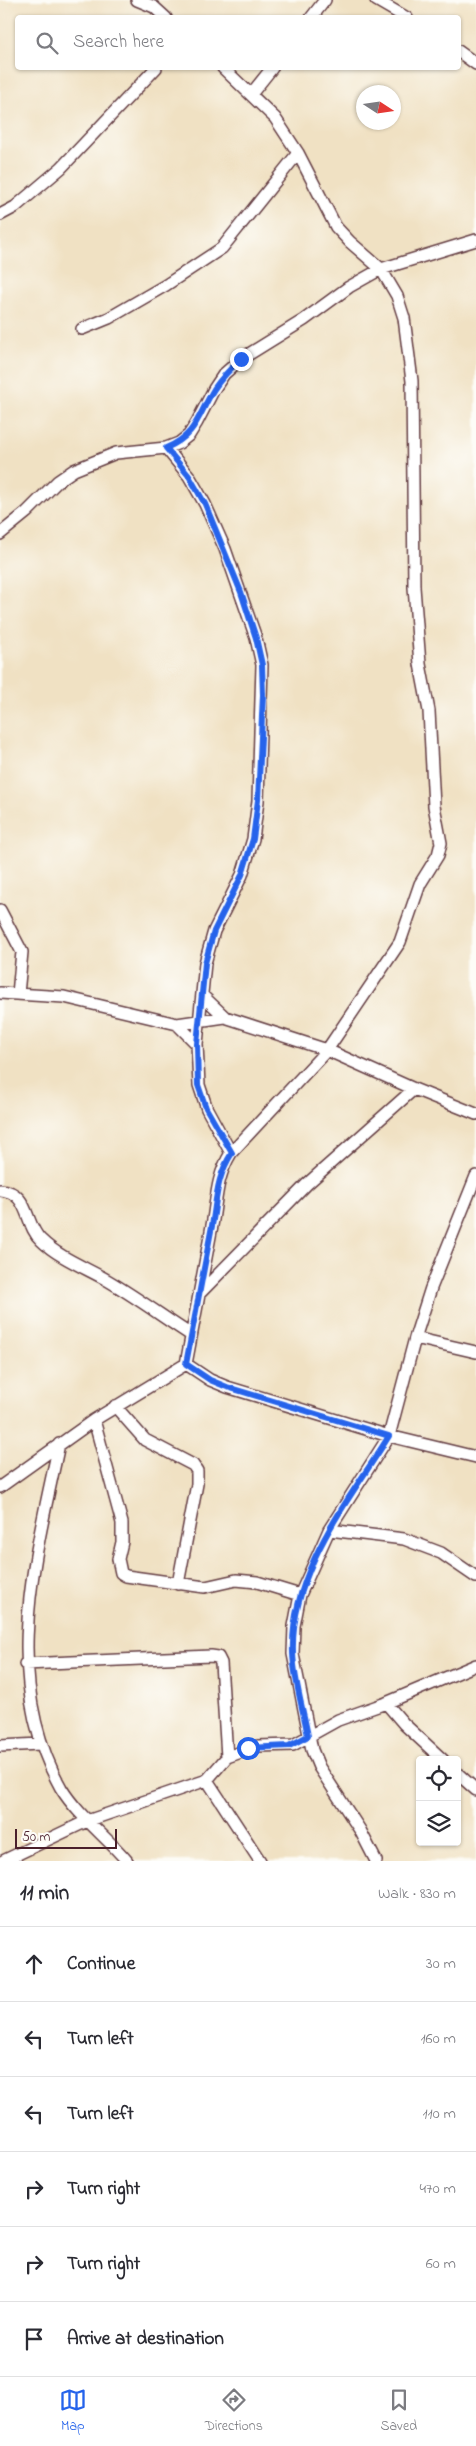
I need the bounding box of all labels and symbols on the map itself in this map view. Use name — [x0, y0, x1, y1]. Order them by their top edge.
north arrow — [356, 85, 401, 130]
route end — [230, 348, 253, 371]
route start — [237, 1737, 260, 1760]
scale bar — [15, 1826, 118, 1849]

